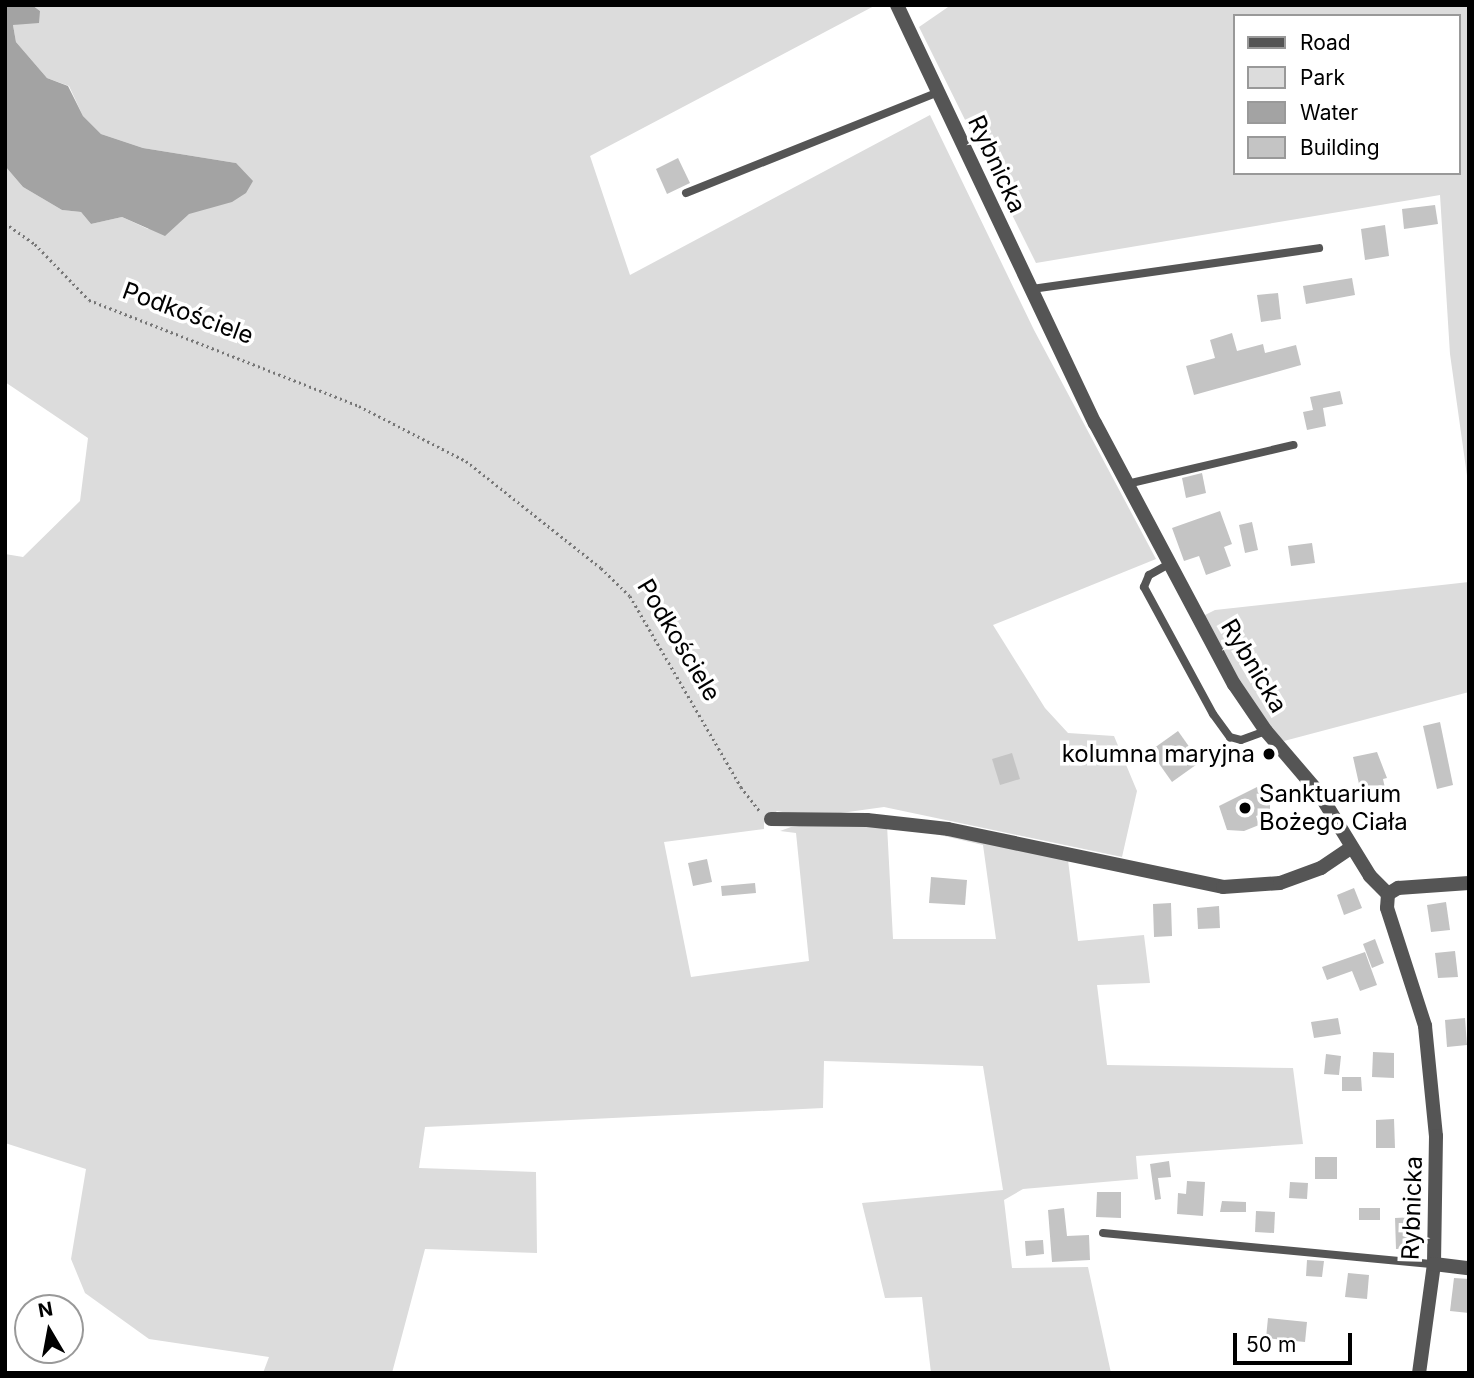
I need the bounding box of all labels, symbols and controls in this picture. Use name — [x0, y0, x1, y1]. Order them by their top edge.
legend — [1232, 14, 1460, 175]
text: Road — [1300, 30, 1351, 55]
text: Park — [1300, 65, 1345, 90]
text: Water — [1300, 100, 1358, 125]
street label: Rybnicka — [962, 111, 1032, 217]
text: Building — [1300, 135, 1380, 160]
street label: Podkościele — [119, 276, 257, 350]
street label: Podkościele — [631, 574, 727, 706]
street label: Rybnicka — [1215, 614, 1293, 718]
place label: kolumna maryjna — [1062, 740, 1255, 768]
marker: kolumna maryjna — [1261, 746, 1277, 762]
place label: Sanktuarium Bożego Ciała — [1259, 780, 1408, 836]
marker: Sanktuarium Bożego Ciała — [1237, 800, 1253, 816]
street label: Rybnicka — [1396, 1155, 1428, 1261]
north arrow — [14, 1294, 84, 1364]
text: N — [36, 1297, 55, 1322]
scale bar — [1236, 1318, 1355, 1362]
text: 50 m — [1246, 1332, 1296, 1357]

